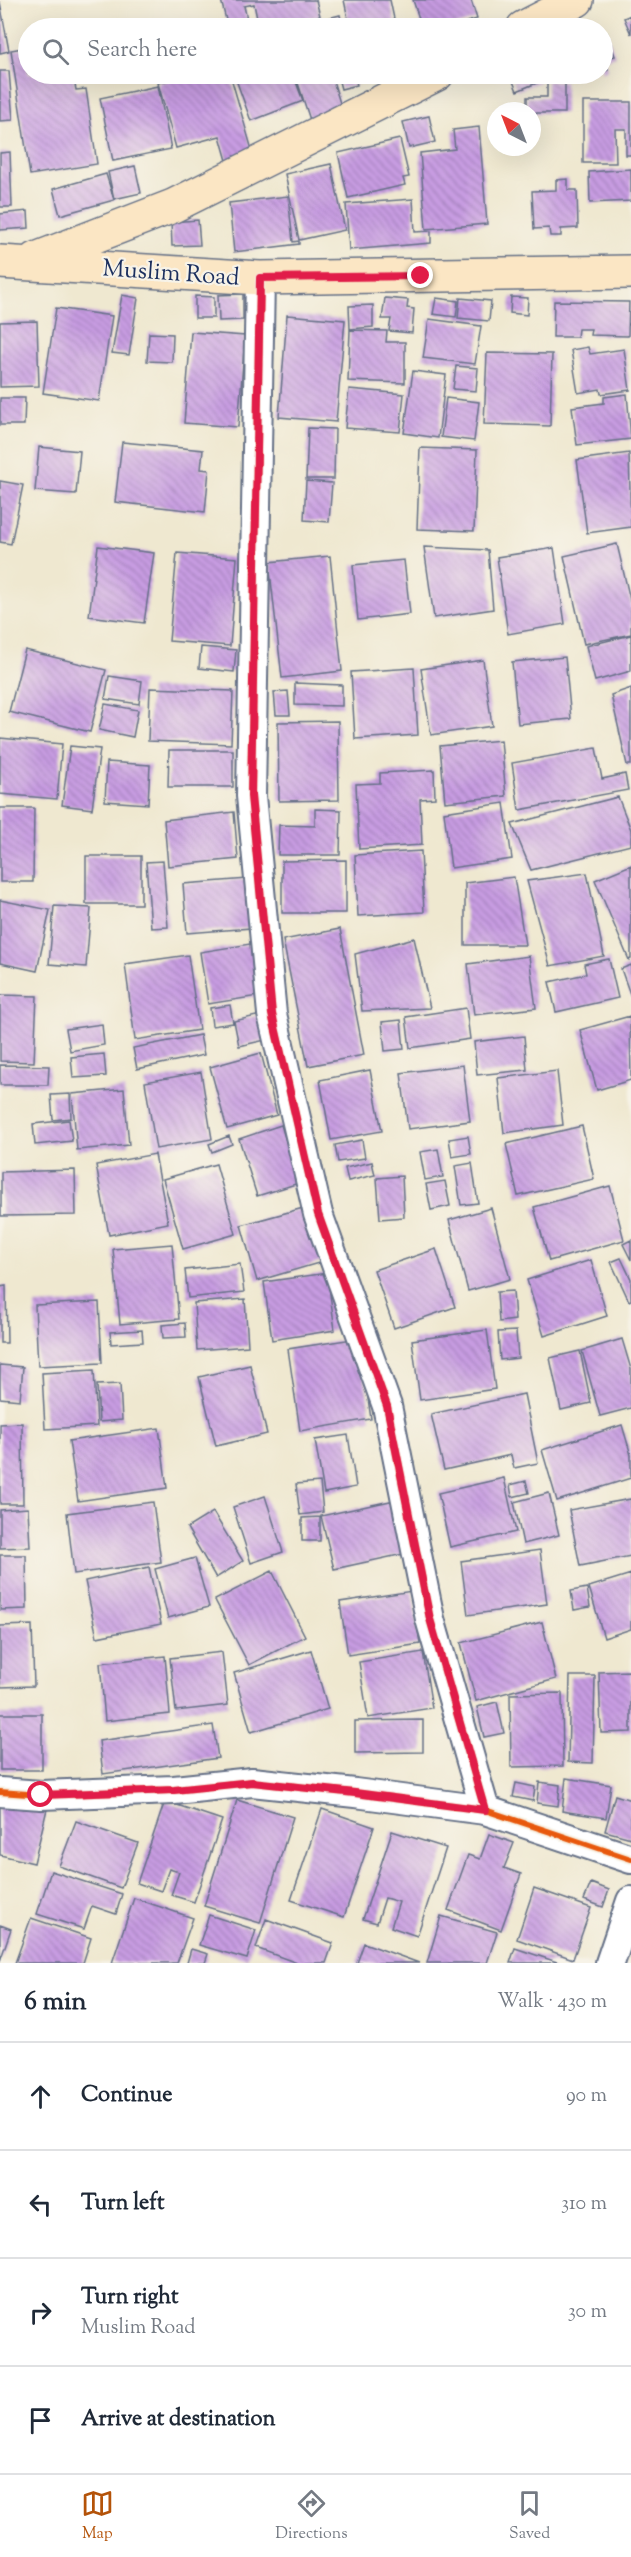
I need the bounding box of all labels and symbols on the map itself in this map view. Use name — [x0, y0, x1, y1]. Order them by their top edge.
north arrow — [487, 102, 541, 156]
street label: Muslim Road — [101, 252, 241, 296]
route end — [407, 262, 433, 288]
route start — [27, 1781, 53, 1807]

